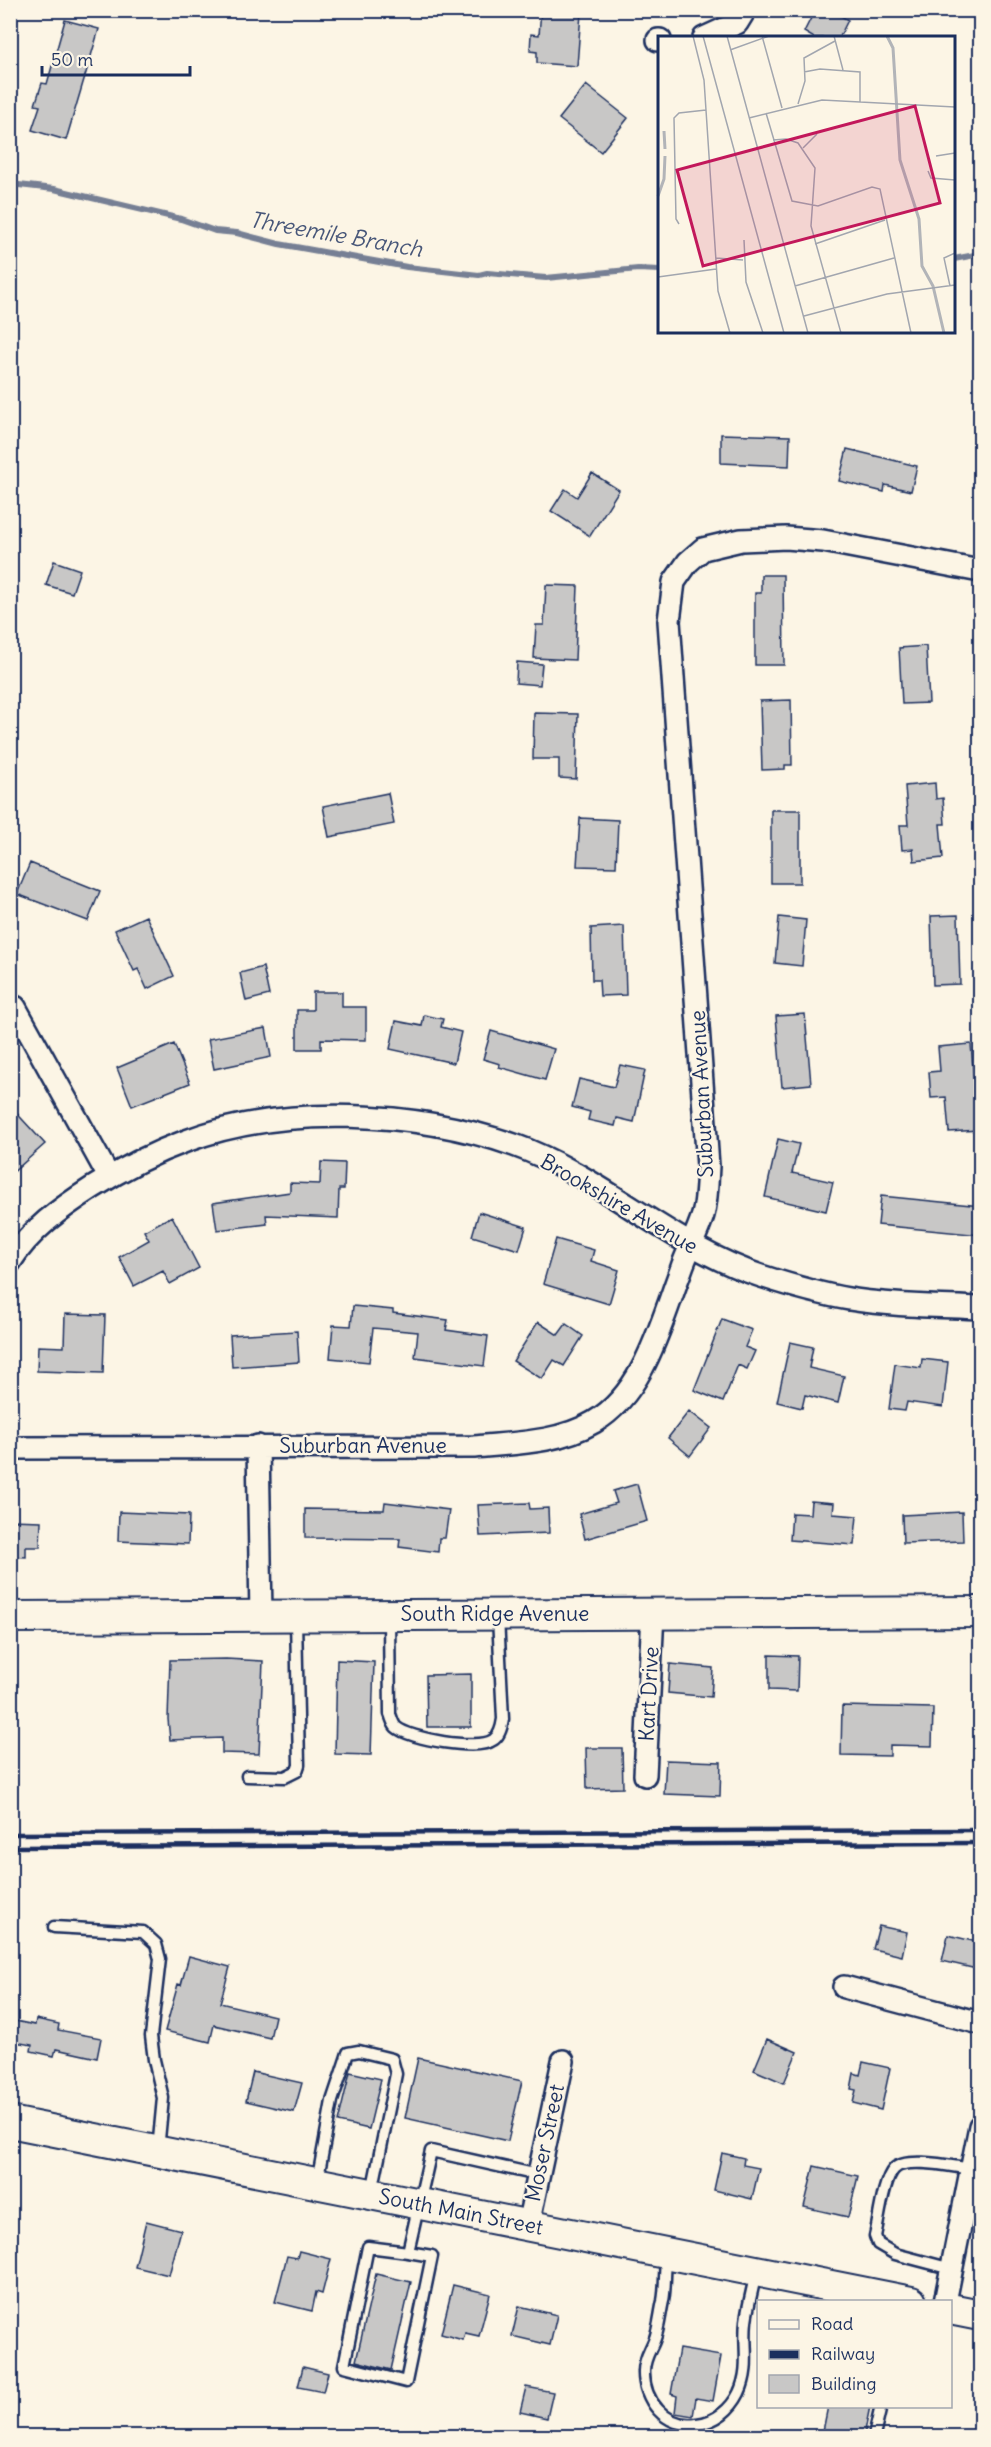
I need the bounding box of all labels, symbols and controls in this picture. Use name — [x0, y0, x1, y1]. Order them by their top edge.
inset map — [658, 36, 955, 333]
scale bar — [42, 39, 190, 77]
text: 50 m — [51, 48, 93, 71]
water label: Threemile Branch — [247, 205, 426, 263]
street label: Suburban Avenue — [684, 1010, 719, 1178]
street label: Brookshire Avenue — [536, 1148, 703, 1260]
street label: Suburban Avenue — [279, 1432, 447, 1459]
street label: South Ridge Avenue — [401, 1600, 589, 1627]
street label: Kart Drive — [633, 1646, 664, 1742]
street label: Moser Street — [519, 2082, 570, 2204]
street label: South Main Street — [377, 2182, 545, 2241]
legend — [757, 2300, 952, 2408]
text: Road — [811, 2312, 854, 2335]
text: Railway — [811, 2342, 875, 2365]
text: Building — [811, 2372, 876, 2395]

